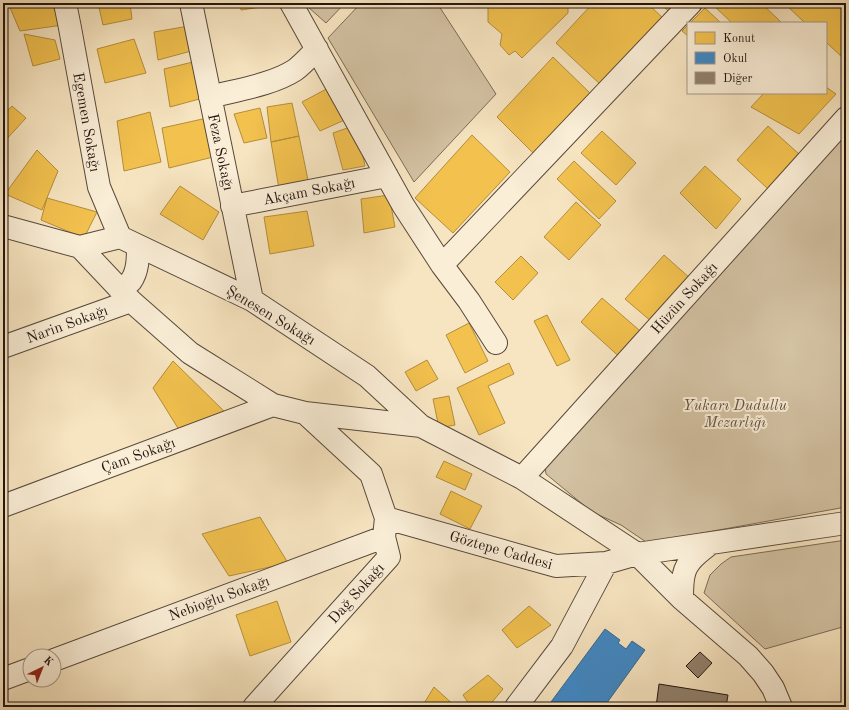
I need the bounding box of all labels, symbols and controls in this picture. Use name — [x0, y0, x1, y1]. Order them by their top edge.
legend — [687, 22, 827, 94]
text: Konut — [723, 33, 755, 45]
text: Okul — [723, 53, 747, 65]
street label: Egemen Sokağı — [69, 71, 102, 173]
text: Diğer — [723, 73, 753, 85]
street label: Feza Sokağı — [204, 112, 235, 192]
street label: Akçam Sokağı — [262, 176, 357, 209]
street label: Hüzün Sokağı — [649, 260, 721, 338]
street label: Şenesen Sokağı — [223, 284, 317, 349]
street label: Narin Sokağı — [25, 304, 110, 347]
park label: Yukarı Dudullu Mezarlığı — [683, 399, 787, 431]
street label: Çam Sokağı — [99, 436, 178, 477]
street label: Göztepe Caddesi — [447, 530, 554, 573]
street label: Dağ Sokağı — [326, 561, 388, 627]
street label: Nebioğlu Sokağı — [167, 574, 272, 625]
north arrow — [22, 648, 62, 688]
text: K — [41, 655, 55, 669]

